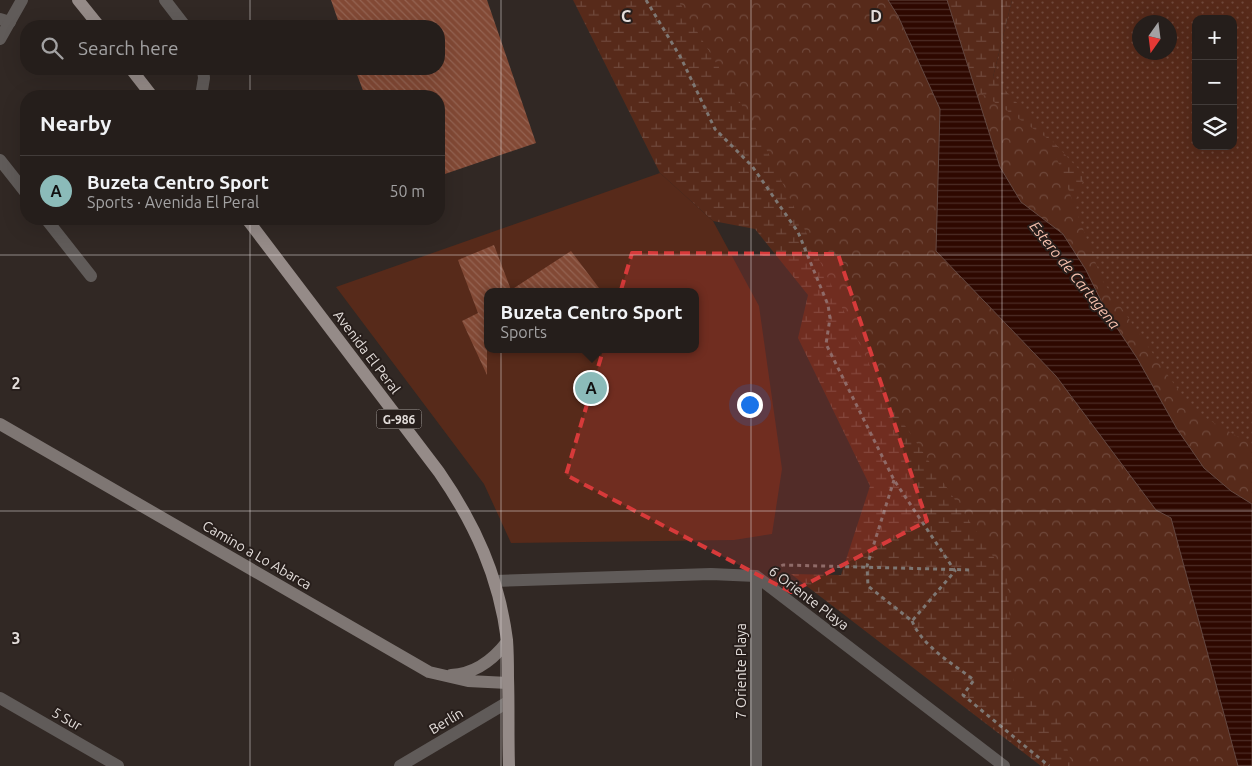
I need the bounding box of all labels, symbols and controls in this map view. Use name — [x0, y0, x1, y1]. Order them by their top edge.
text: C — [621, 7, 631, 25]
text: D — [870, 7, 882, 25]
north arrow — [1132, 15, 1177, 60]
map controls — [1192, 15, 1237, 150]
button: + — [1192, 15, 1237, 60]
search box — [20, 20, 445, 75]
icon: search — [38, 34, 66, 62]
text: Search here — [78, 37, 178, 59]
button: − — [1192, 60, 1237, 105]
button: layers — [1192, 105, 1237, 150]
text: Nearby — [40, 111, 111, 135]
text: Buzeta Centro Sport — [87, 171, 269, 193]
text: A — [50, 182, 62, 200]
text: 50 m — [389, 182, 425, 200]
text: Sports · Avenida El Peral — [87, 193, 259, 211]
water label: Estero de Cartagena — [1026, 218, 1124, 332]
popup — [484, 288, 699, 353]
text: Buzeta Centro Sport — [501, 301, 682, 323]
street label: Avenida El Peral — [330, 307, 404, 397]
text: Sports — [501, 323, 547, 341]
pin: A — [575, 369, 607, 407]
text: 2 — [11, 374, 21, 392]
your location — [737, 392, 763, 418]
road number: G-986 — [376, 409, 422, 428]
street label: Camino a Lo Abarca — [200, 517, 314, 593]
street label: 6 Oriente Playa — [766, 563, 852, 633]
street label: 7 Oriente Playa — [733, 623, 749, 719]
text: 3 — [11, 629, 21, 647]
street label: 5 Sur — [49, 704, 85, 734]
street label: Berlín — [426, 705, 466, 737]

